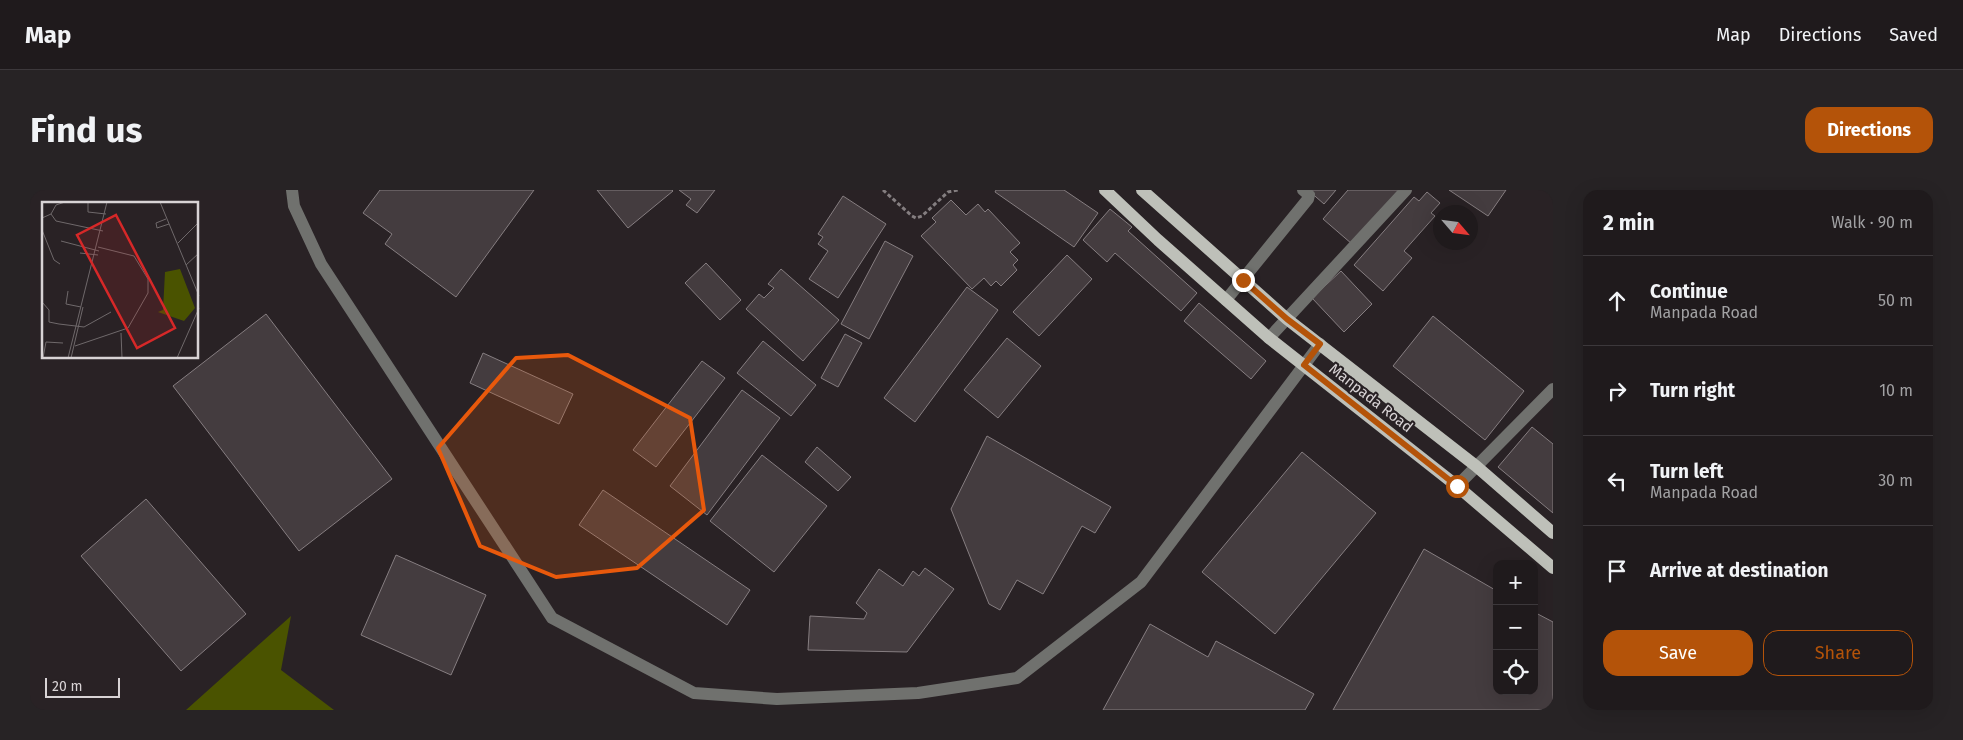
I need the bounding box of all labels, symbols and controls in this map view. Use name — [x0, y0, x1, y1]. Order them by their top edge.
text: Map — [25, 21, 71, 49]
text: Map — [1716, 24, 1751, 46]
text: Directions — [1779, 24, 1861, 46]
text: Saved — [1889, 24, 1938, 46]
button: Directions — [1805, 107, 1933, 153]
text: Find us — [30, 109, 142, 151]
inset map — [42, 202, 199, 359]
north arrow — [1433, 205, 1478, 250]
text: 2 min — [1603, 210, 1655, 236]
text: Walk · 90 m — [1831, 213, 1913, 232]
route end — [1232, 269, 1255, 292]
text: Continue — [1650, 280, 1728, 303]
icon: ahead — [1603, 287, 1631, 315]
text: 50 m — [1878, 291, 1913, 310]
text: Manpada Road — [1650, 303, 1758, 322]
street label: Manpada Road — [1326, 360, 1416, 436]
icon: right — [1603, 377, 1631, 405]
text: Turn right — [1650, 379, 1735, 402]
text: 10 m — [1879, 381, 1913, 400]
text: Turn left — [1650, 460, 1724, 483]
icon: left — [1603, 467, 1631, 495]
text: 30 m — [1878, 471, 1913, 490]
route start — [1446, 475, 1469, 498]
text: Manpada Road — [1650, 483, 1758, 502]
icon: arrive — [1603, 557, 1631, 585]
text: Arrive at destination — [1650, 559, 1829, 582]
map controls — [1493, 560, 1538, 695]
button: + — [1493, 560, 1538, 605]
button: − — [1493, 605, 1538, 650]
button: Save — [1603, 630, 1753, 676]
button: Share — [1763, 630, 1913, 676]
button: locate — [1493, 650, 1538, 695]
scale bar — [45, 675, 120, 698]
text: 20 m — [52, 678, 82, 695]

